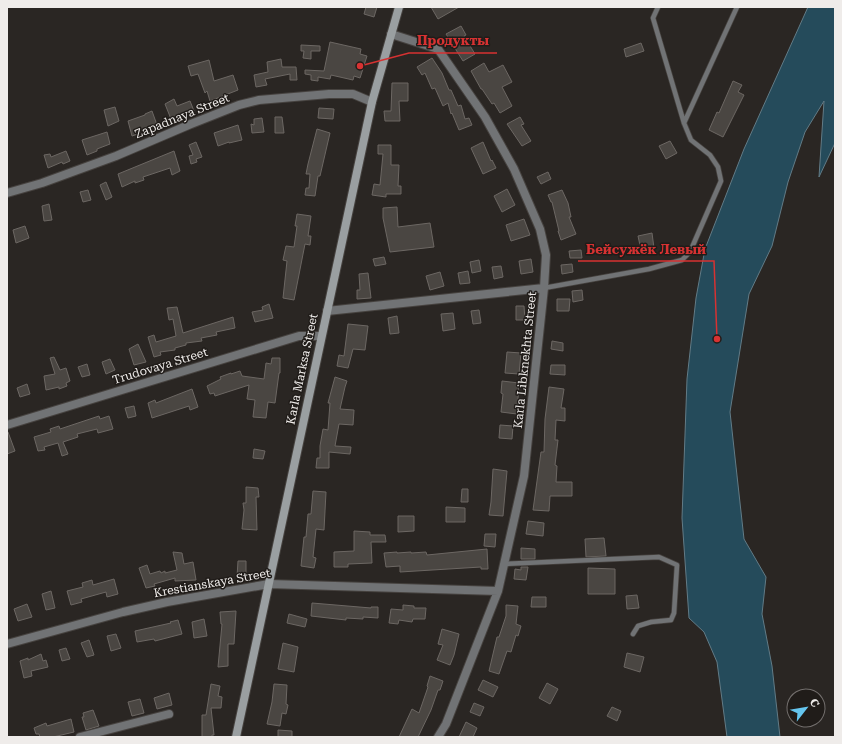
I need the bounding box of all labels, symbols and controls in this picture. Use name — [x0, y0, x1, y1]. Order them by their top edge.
callout: Продукты — [409, 28, 497, 53]
text: Продукты — [417, 33, 489, 48]
street label: Zapadnaya Street — [133, 90, 232, 141]
callout: Бейсужёк Левый — [578, 236, 714, 261]
text: Бейсужёк Левый — [586, 242, 706, 257]
street label: Karla Libknekhta Street — [511, 290, 539, 429]
street label: Karla Marksa Street — [283, 312, 321, 426]
street label: Trudovaya Street — [111, 345, 210, 387]
street label: Krestianskaya Street — [153, 566, 272, 600]
north arrow — [786, 688, 826, 728]
text: С — [807, 696, 822, 710]

